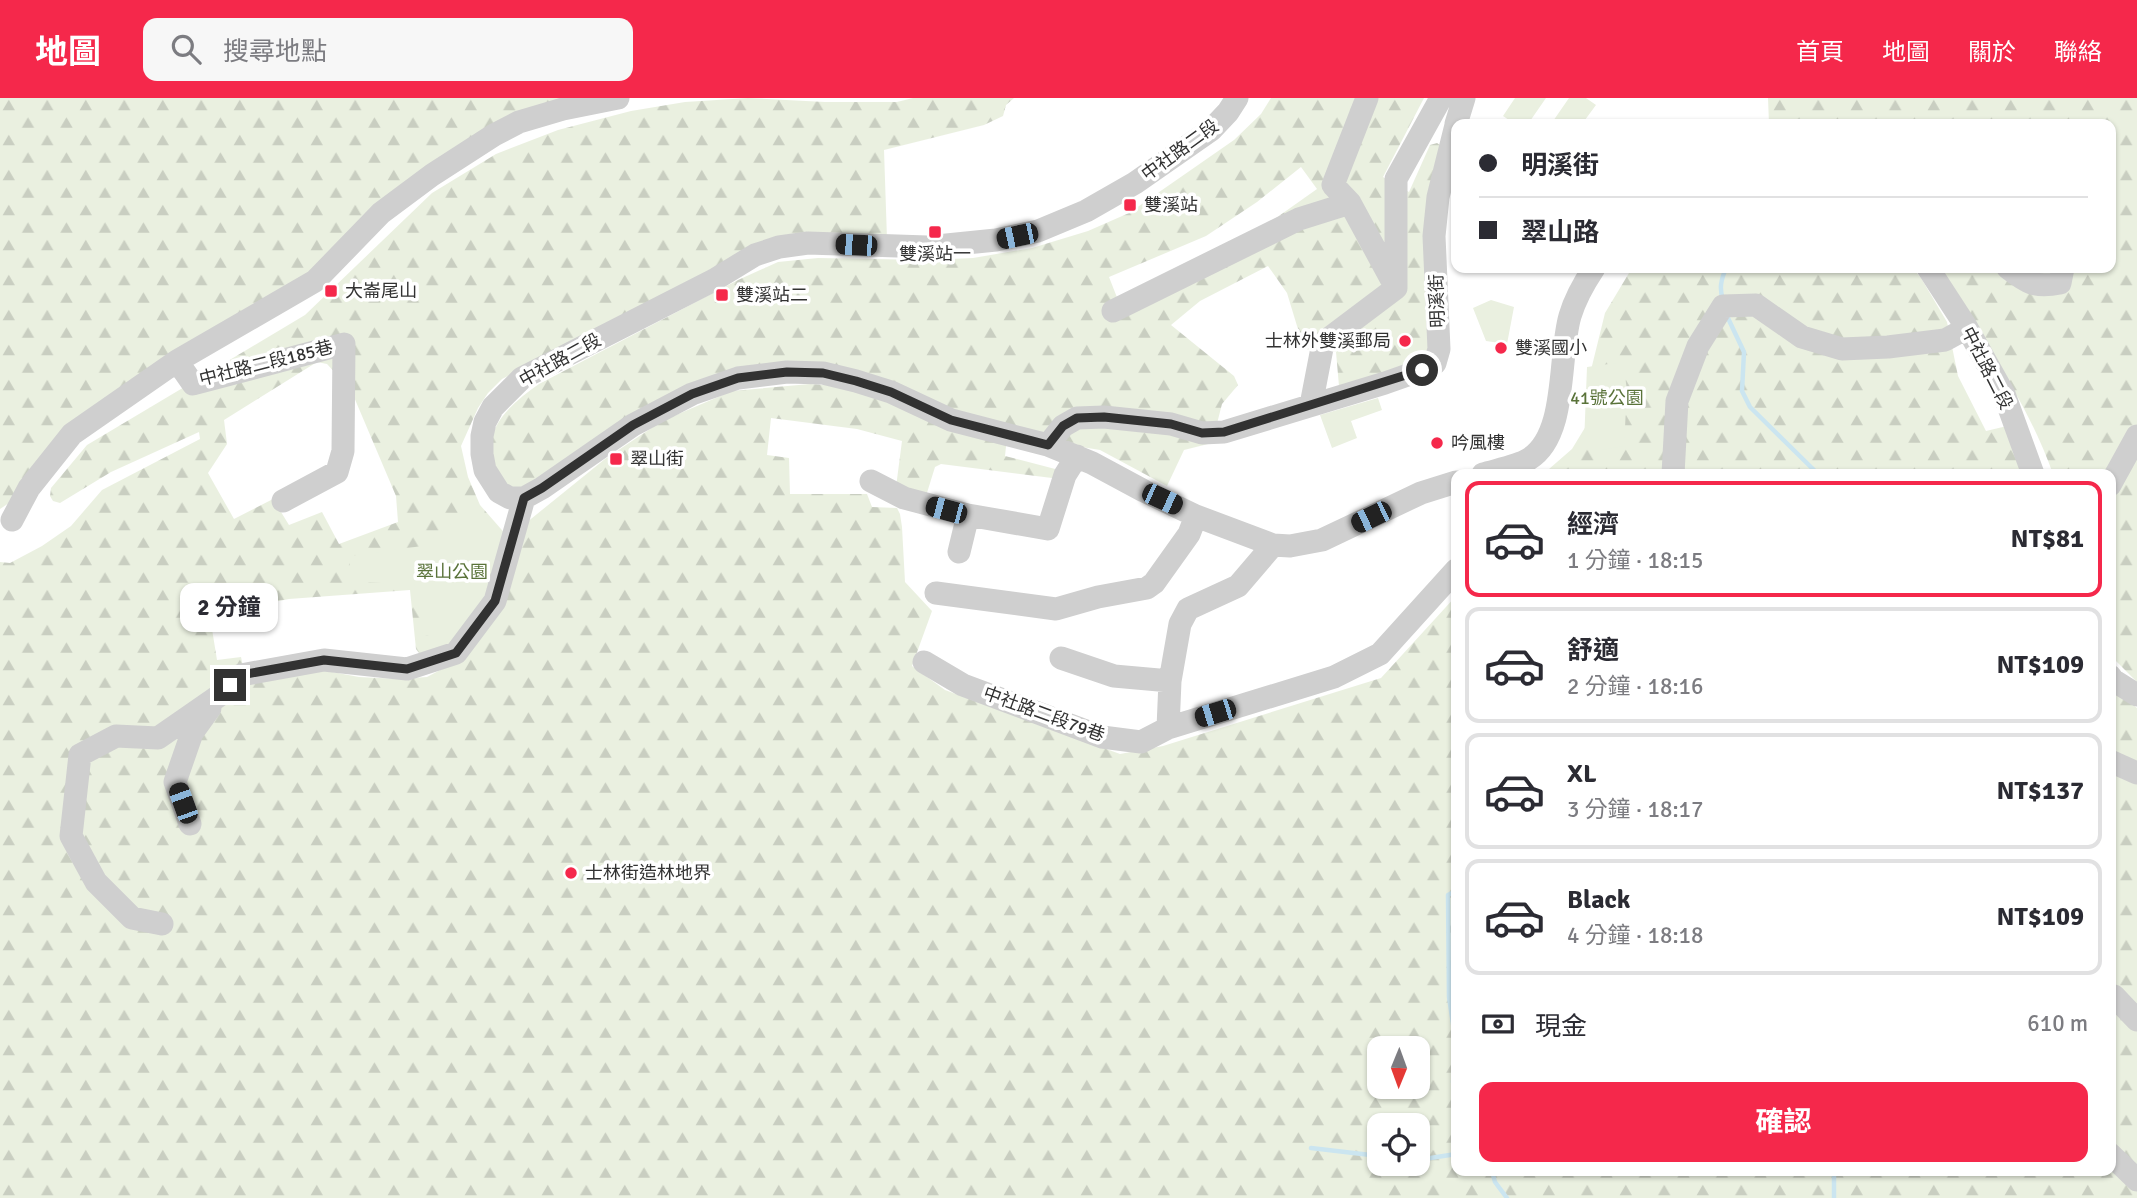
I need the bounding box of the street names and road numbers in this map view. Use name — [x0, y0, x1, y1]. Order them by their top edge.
street label: 中社路二段 — [1137, 115, 1223, 185]
street label: 明溪街 — [1425, 274, 1449, 328]
street label: 中社路二段 — [1957, 323, 2017, 413]
street label: 中社路二段 — [515, 329, 605, 391]
street label: 中社路二段185巷 — [197, 336, 335, 390]
street label: 中社路二段79巷 — [980, 682, 1108, 746]

